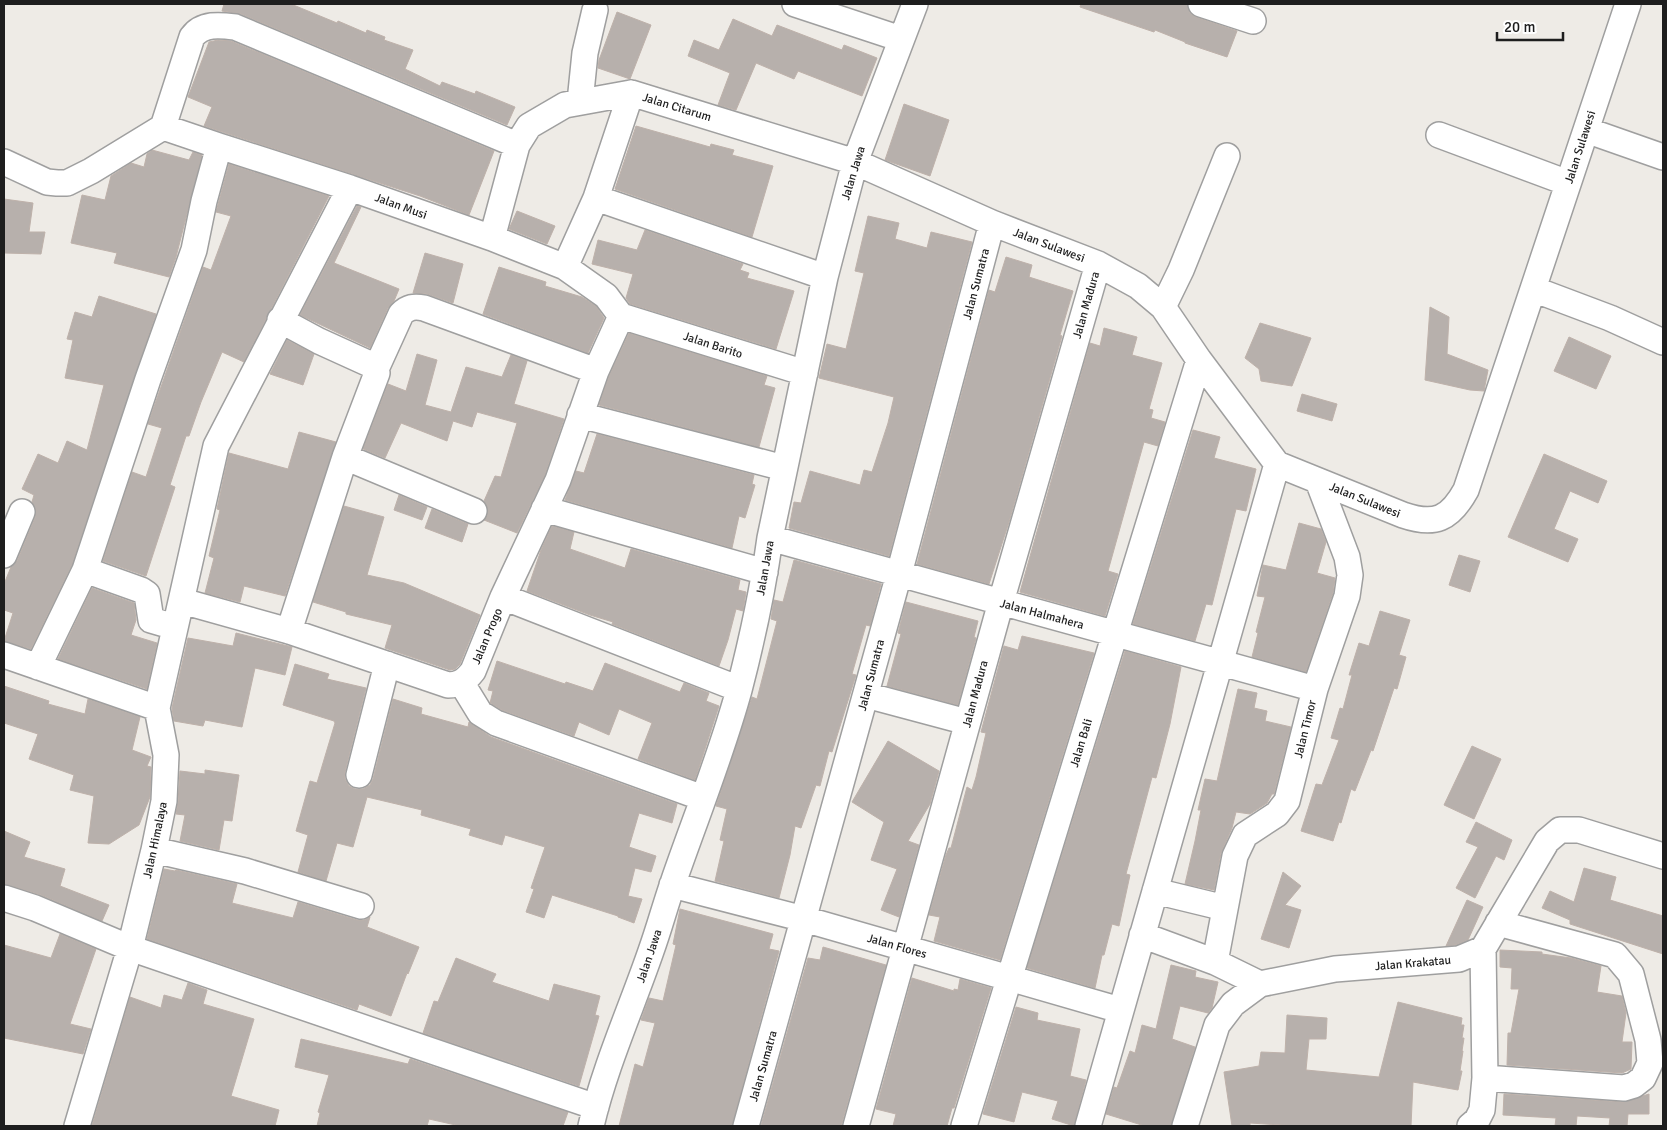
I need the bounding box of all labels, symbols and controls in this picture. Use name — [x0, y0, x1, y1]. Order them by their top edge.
scale bar — [1497, 10, 1563, 42]
text: 20 m — [1504, 18, 1535, 36]
street label: Jalan Citarum — [641, 90, 713, 125]
street label: Jalan Sulawesi — [1562, 109, 1599, 185]
street label: Jalan Jawa — [838, 144, 869, 202]
street label: Jalan Musi — [373, 190, 429, 223]
street label: Jalan Sulawesi — [1011, 225, 1087, 266]
street label: Jalan Sumatra — [960, 247, 993, 321]
street label: Jalan Madura — [1070, 270, 1103, 340]
street label: Jalan Barito — [681, 329, 744, 362]
street label: Jalan Sulawesi — [1327, 479, 1403, 522]
street label: Jalan Jawa — [753, 539, 778, 597]
street label: Jalan Halmahera — [998, 596, 1085, 633]
street label: Jalan Progo — [469, 606, 506, 667]
street label: Jalan Sumatra — [855, 638, 888, 712]
street label: Jalan Madura — [959, 659, 992, 729]
street label: Jalan Timor — [1291, 698, 1320, 760]
street label: Jalan Bali — [1067, 717, 1096, 769]
street label: Jalan Himalaya — [140, 800, 171, 880]
street label: Jalan Jawa — [633, 927, 666, 985]
street label: Jalan Flores — [865, 931, 928, 962]
street label: Jalan Krakatau — [1374, 953, 1452, 974]
street label: Jalan Sumatra — [746, 1029, 781, 1103]

